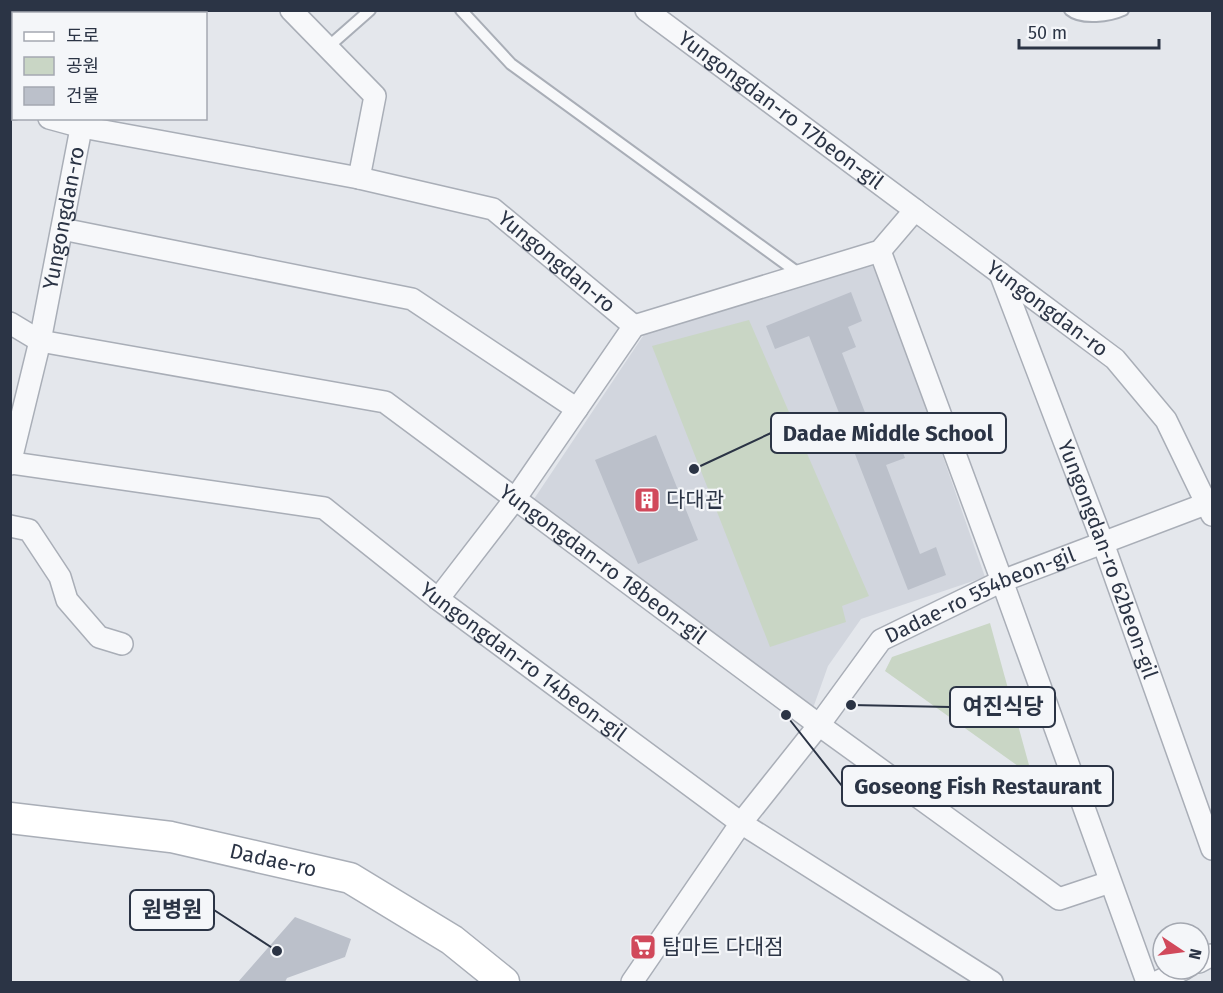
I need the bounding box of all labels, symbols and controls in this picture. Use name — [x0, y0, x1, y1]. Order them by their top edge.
legend — [12, 12, 207, 120]
scale bar — [1019, 12, 1158, 50]
text: 50 m — [1028, 22, 1067, 44]
text: 도로 — [66, 25, 99, 47]
street label: Yungongdan-ro 17beon-gil — [673, 25, 889, 195]
text: 공원 — [66, 55, 99, 77]
text: 건물 — [66, 85, 99, 107]
street label: Yungongdan-ro — [37, 144, 90, 292]
street label: Yungongdan-ro — [492, 205, 621, 318]
street label: Yungongdan-ro — [981, 255, 1113, 362]
callout: Dadae Middle School — [771, 413, 1006, 453]
text: Dadae Middle School — [783, 420, 994, 447]
street label: Yungongdan-ro 62beon-gil — [1052, 436, 1163, 682]
street label: Yungongdan-ro 18beon-gil — [494, 479, 712, 650]
building icon: 다대관 — [632, 485, 662, 515]
place label: 다대관 — [666, 487, 724, 513]
street label: Dadae-ro 554beon-gil — [880, 541, 1079, 649]
street label: Yungongdan-ro 14beon-gil — [414, 577, 632, 747]
callout: 여진식당 — [950, 687, 1055, 727]
text: 여진식당 — [963, 693, 1043, 720]
callout: Goseong Fish Restaurant — [842, 766, 1113, 806]
text: Goseong Fish Restaurant — [854, 773, 1102, 800]
street label: Dadae-ro — [227, 838, 319, 883]
callout: 원병원 — [130, 890, 214, 930]
text: 원병원 — [142, 896, 202, 923]
north arrow — [1151, 921, 1211, 981]
supermarket icon: 탑마트 다대점 — [628, 932, 658, 962]
place label: 탑마트 다대점 — [662, 934, 784, 960]
text: N — [1185, 947, 1206, 962]

